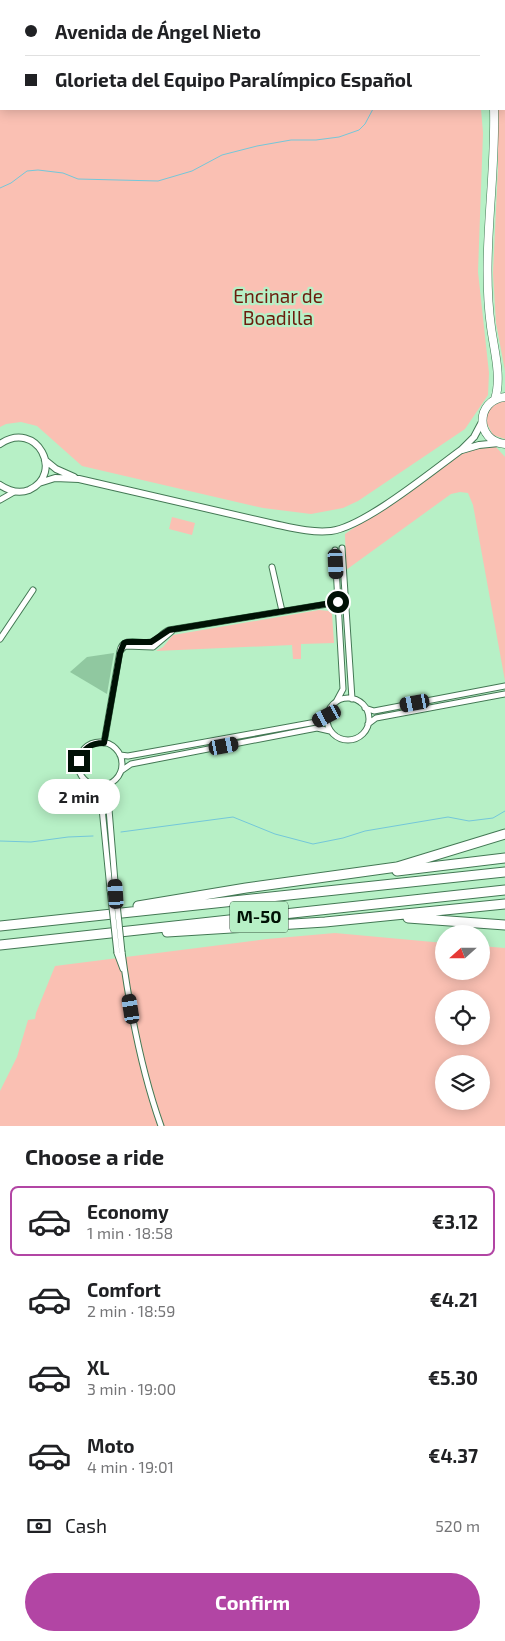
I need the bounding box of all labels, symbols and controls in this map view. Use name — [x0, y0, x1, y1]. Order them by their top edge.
text: Avenida de Ángel Nieto — [55, 20, 261, 43]
text: Glorieta del Equipo Paralímpico Español — [55, 68, 412, 91]
park label: Encinar de Boadilla — [233, 284, 323, 329]
car — [327, 549, 344, 579]
route start — [327, 591, 349, 613]
car — [398, 693, 431, 713]
car — [310, 702, 343, 730]
car — [207, 736, 240, 756]
route end — [68, 750, 90, 772]
callout: 2 min — [38, 778, 120, 814]
text: 2 min — [59, 787, 99, 806]
car — [107, 879, 124, 909]
road number: M-50 — [230, 902, 288, 932]
north arrow — [435, 925, 490, 980]
map controls — [435, 925, 490, 1110]
button: locate — [435, 990, 490, 1045]
car — [121, 993, 140, 1025]
button: layers — [435, 1055, 490, 1110]
text: Choose a ride — [25, 1143, 164, 1169]
icon: car — [27, 1199, 72, 1244]
text: Economy — [87, 1200, 169, 1223]
text: €3.12 — [432, 1210, 478, 1233]
text: 1 min · 18:58 — [87, 1223, 173, 1242]
icon: car — [27, 1277, 72, 1322]
text: Comfort — [87, 1278, 161, 1301]
text: €4.21 — [430, 1288, 478, 1311]
text: 2 min · 18:59 — [87, 1301, 175, 1320]
icon: car — [27, 1355, 72, 1400]
text: XL — [87, 1356, 109, 1379]
text: €5.30 — [428, 1366, 478, 1389]
text: 3 min · 19:00 — [87, 1379, 176, 1398]
icon: car — [27, 1433, 72, 1478]
text: Moto — [87, 1434, 135, 1457]
text: €4.37 — [428, 1444, 478, 1467]
text: 4 min · 19:01 — [87, 1457, 174, 1476]
icon: cash — [25, 1512, 53, 1540]
text: Cash — [65, 1514, 107, 1537]
text: 520 m — [435, 1516, 480, 1535]
button: Confirm — [25, 1573, 480, 1631]

